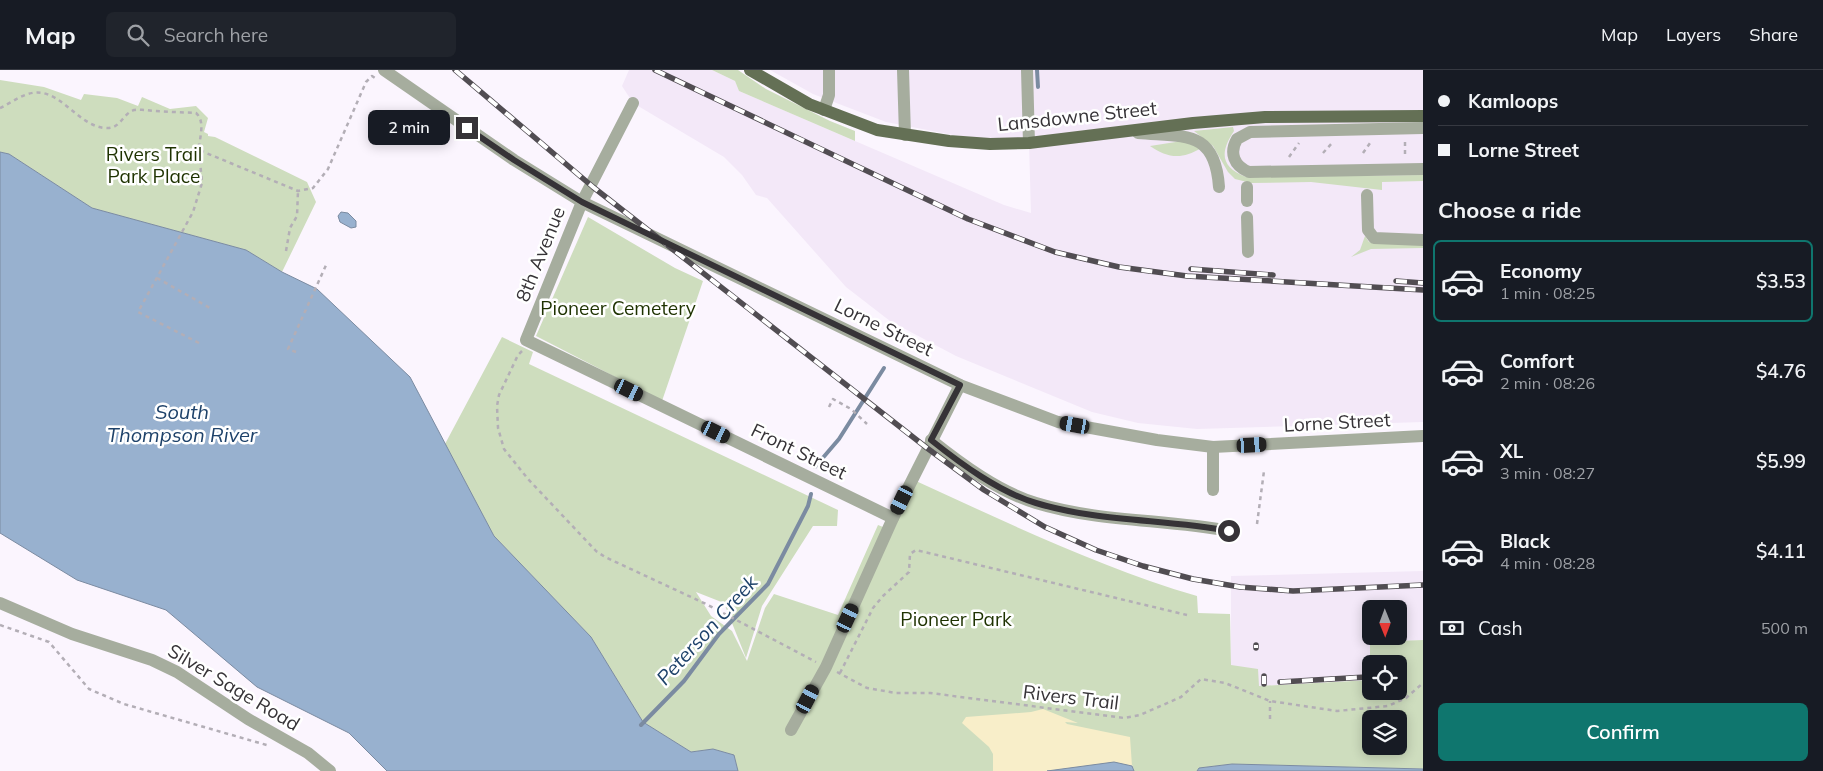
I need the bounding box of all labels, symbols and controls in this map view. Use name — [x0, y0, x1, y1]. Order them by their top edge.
search box — [106, 12, 456, 57]
text: Map — [25, 20, 76, 50]
icon: search — [124, 21, 152, 49]
text: Search here — [164, 23, 268, 47]
text: Map — [1601, 23, 1638, 46]
text: Layers — [1666, 23, 1721, 46]
text: Share — [1749, 23, 1798, 46]
text: Kamloops — [1468, 89, 1558, 113]
street label: Lansdowne Street — [996, 96, 1158, 136]
callout: 2 min — [367, 110, 450, 146]
text: 2 min — [388, 117, 430, 137]
route end — [456, 117, 478, 139]
text: Lorne Street — [1468, 138, 1579, 162]
park label: Rivers Trail Park Place — [106, 142, 202, 188]
text: Choose a ride — [1438, 196, 1581, 224]
street label: 8th Avenue — [510, 203, 570, 305]
icon: car — [1440, 259, 1485, 304]
text: Economy — [1500, 259, 1582, 283]
text: $3.53 — [1756, 269, 1806, 293]
text: 1 min · 08:25 — [1500, 283, 1595, 303]
street label: Lorne Street — [831, 293, 938, 361]
park label: Pioneer Cemetery — [540, 296, 696, 320]
icon: car — [1440, 349, 1485, 394]
text: Comfort — [1500, 349, 1574, 373]
text: $4.76 — [1756, 359, 1806, 383]
text: 2 min · 08:26 — [1500, 373, 1595, 393]
car — [612, 377, 645, 403]
water label: South Thompson River — [107, 399, 258, 447]
street label: Lorne Street — [1283, 407, 1391, 437]
car — [1058, 415, 1091, 435]
street label: Front Street — [747, 418, 851, 485]
car — [699, 419, 732, 445]
car — [1236, 437, 1267, 453]
icon: car — [1440, 439, 1485, 484]
text: XL — [1500, 439, 1523, 463]
text: $5.99 — [1756, 449, 1806, 473]
text: 3 min · 08:27 — [1500, 463, 1595, 483]
car — [888, 483, 915, 517]
route start — [1218, 520, 1240, 542]
icon: car — [1440, 529, 1485, 574]
text: Black — [1500, 529, 1550, 553]
text: $4.11 — [1756, 539, 1806, 563]
text: 4 min · 08:28 — [1500, 553, 1595, 573]
water label: Peterson Creek — [651, 569, 763, 690]
north arrow — [1362, 600, 1408, 645]
map controls — [1362, 600, 1407, 755]
car — [834, 601, 861, 635]
park label: Pioneer Park — [900, 607, 1012, 631]
icon: cash — [1438, 614, 1466, 642]
text: Cash — [1478, 616, 1523, 640]
text: 500 m — [1761, 618, 1808, 638]
street label: Silver Sage Road — [164, 638, 304, 736]
button: locate — [1362, 655, 1407, 700]
street label: Rivers Trail — [1022, 679, 1120, 715]
car — [794, 682, 821, 716]
button: Confirm — [1438, 703, 1808, 761]
button: layers — [1362, 710, 1407, 755]

